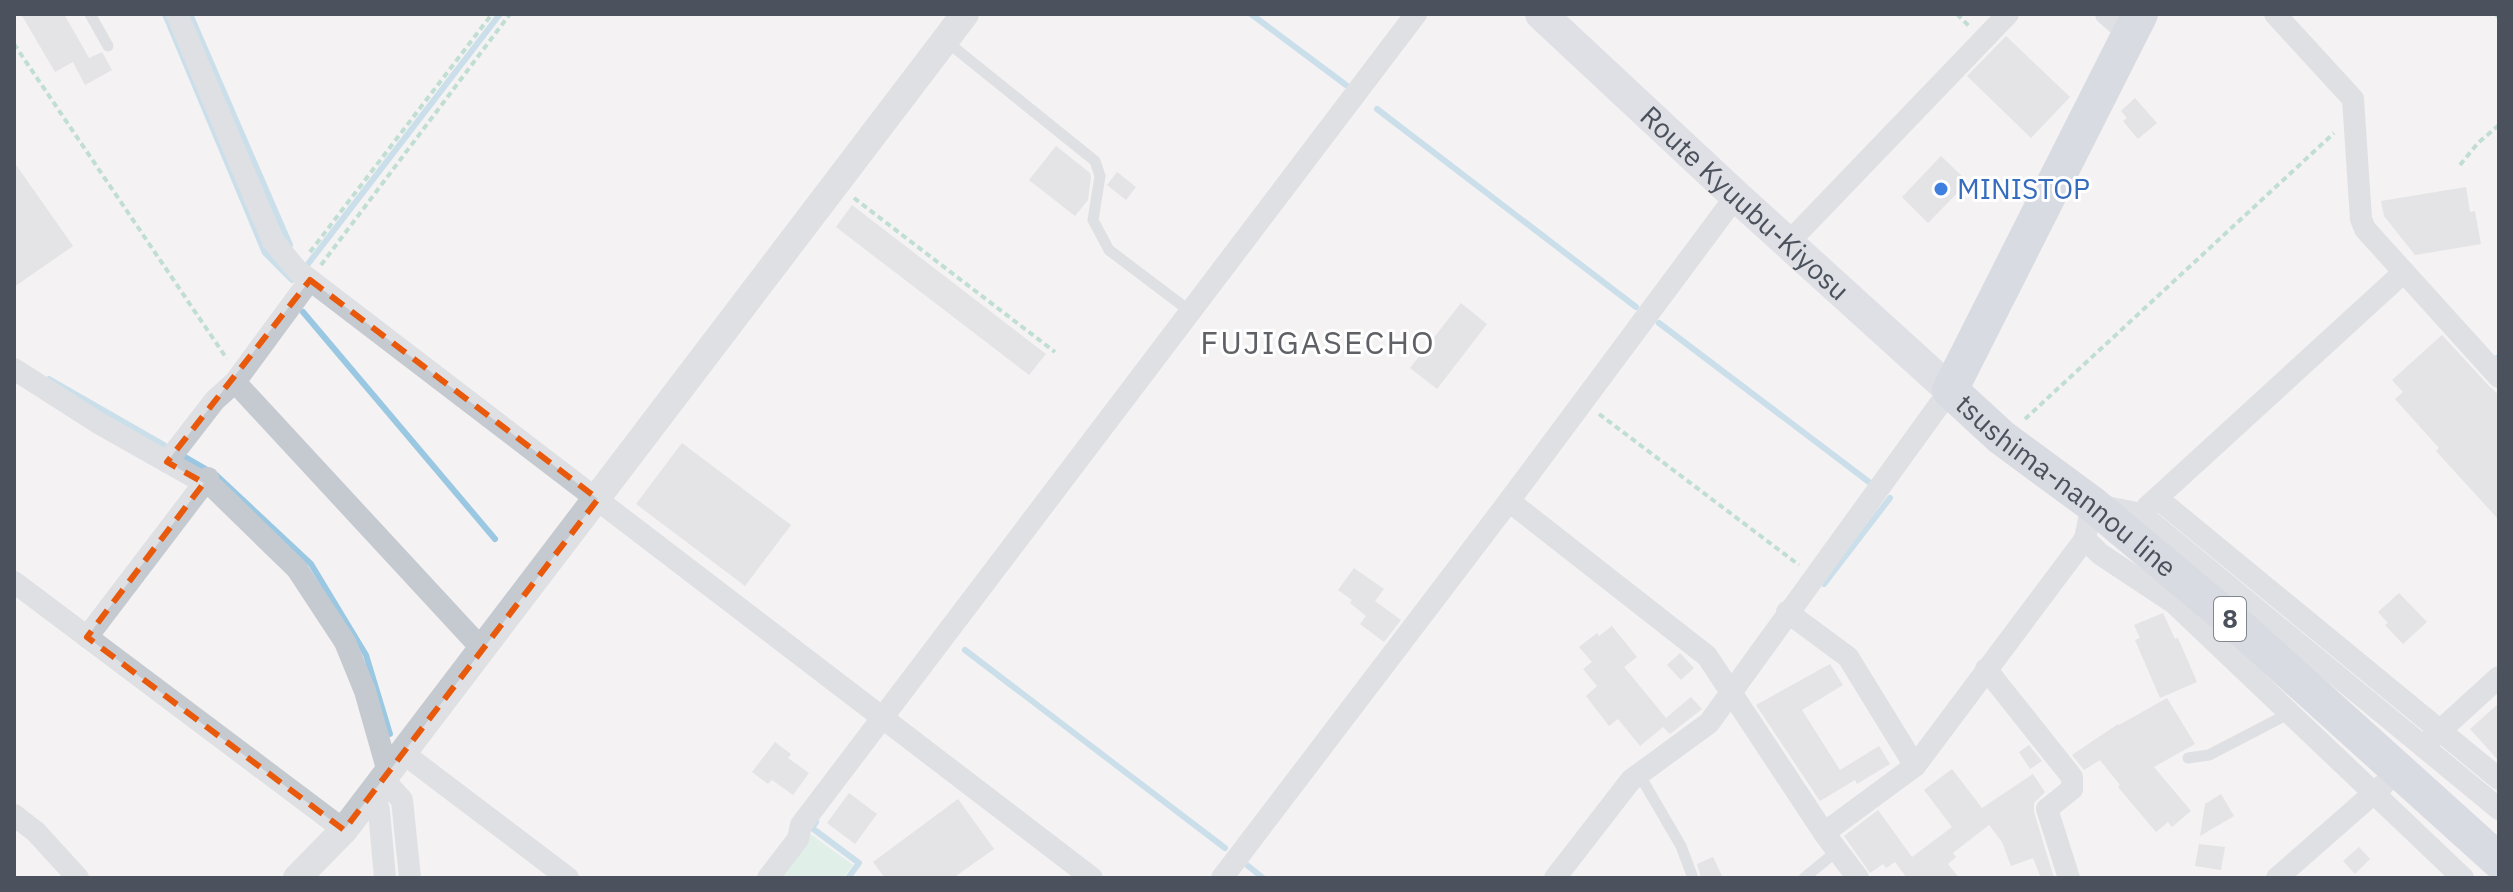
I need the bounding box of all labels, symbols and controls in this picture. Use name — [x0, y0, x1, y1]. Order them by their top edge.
street label: Route Kyuubu-Kiyosu — [1633, 97, 1858, 308]
place label: MINISTOP — [1957, 170, 2090, 207]
marker: MINISTOP — [1932, 180, 1950, 198]
district label: FUJIGASECHO — [1200, 321, 1436, 363]
street label: tsushima-nannou line — [1948, 386, 2185, 585]
road number: 8 — [2214, 597, 2246, 641]

